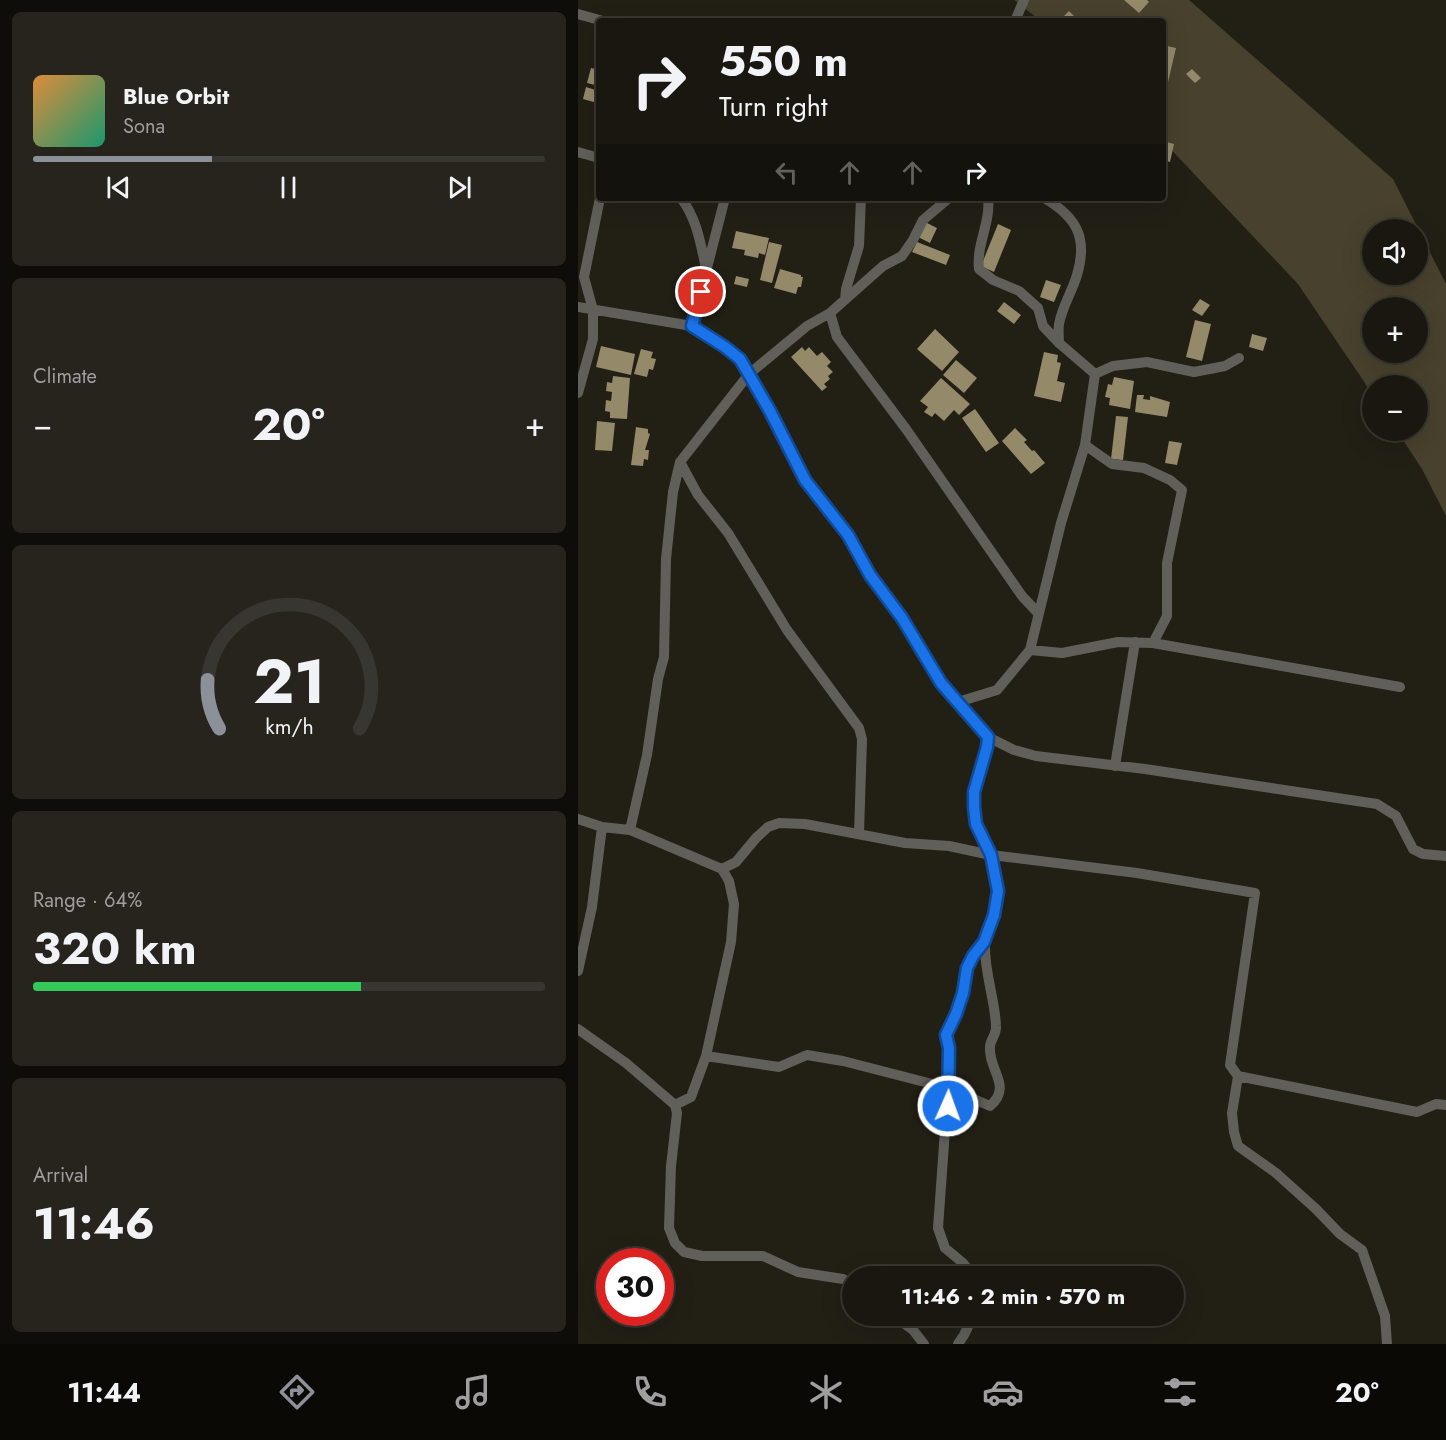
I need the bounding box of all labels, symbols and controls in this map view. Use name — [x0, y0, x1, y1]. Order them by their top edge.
text: 550 m — [719, 31, 848, 92]
icon: right — [620, 42, 698, 120]
text: Blue Orbit — [123, 80, 229, 112]
text: Turn right — [719, 87, 827, 126]
text: Sona — [123, 112, 165, 141]
icon: left — [770, 156, 803, 189]
icon: ahead — [833, 156, 866, 189]
icon: ahead — [896, 156, 929, 189]
icon: right — [959, 156, 992, 189]
icon: previous — [102, 171, 135, 204]
icon: pause — [272, 171, 305, 204]
icon: next — [443, 171, 476, 204]
map controls — [1362, 219, 1428, 441]
button: sound — [1362, 219, 1428, 285]
pin — [675, 266, 726, 317]
icon: arrive — [684, 275, 717, 308]
button: + — [1362, 297, 1428, 363]
text: Climate — [33, 362, 97, 391]
button: − — [1362, 375, 1428, 441]
text: 20° — [252, 392, 325, 457]
text: − — [33, 401, 52, 448]
text: + — [525, 401, 545, 448]
text: 21 — [253, 636, 325, 726]
text: km/h — [265, 711, 313, 742]
text: Range · 64% — [33, 886, 142, 915]
text: 320 km — [33, 916, 197, 981]
position arrow — [916, 1074, 980, 1138]
text: Arrival — [33, 1161, 88, 1190]
text: 11:46 — [33, 1191, 155, 1256]
speed limit sign: 30 — [596, 1248, 674, 1326]
text: 11:46 · 2 min · 570 m — [901, 1280, 1125, 1312]
icon: directions — [276, 1371, 318, 1413]
icon: music — [452, 1371, 494, 1413]
icon: phone — [629, 1371, 671, 1413]
icon: climate — [805, 1371, 847, 1413]
icon: car — [982, 1371, 1024, 1413]
icon: filters — [1159, 1371, 1201, 1413]
text: 11:44 — [67, 1373, 141, 1412]
text: 20° — [1335, 1373, 1379, 1412]

